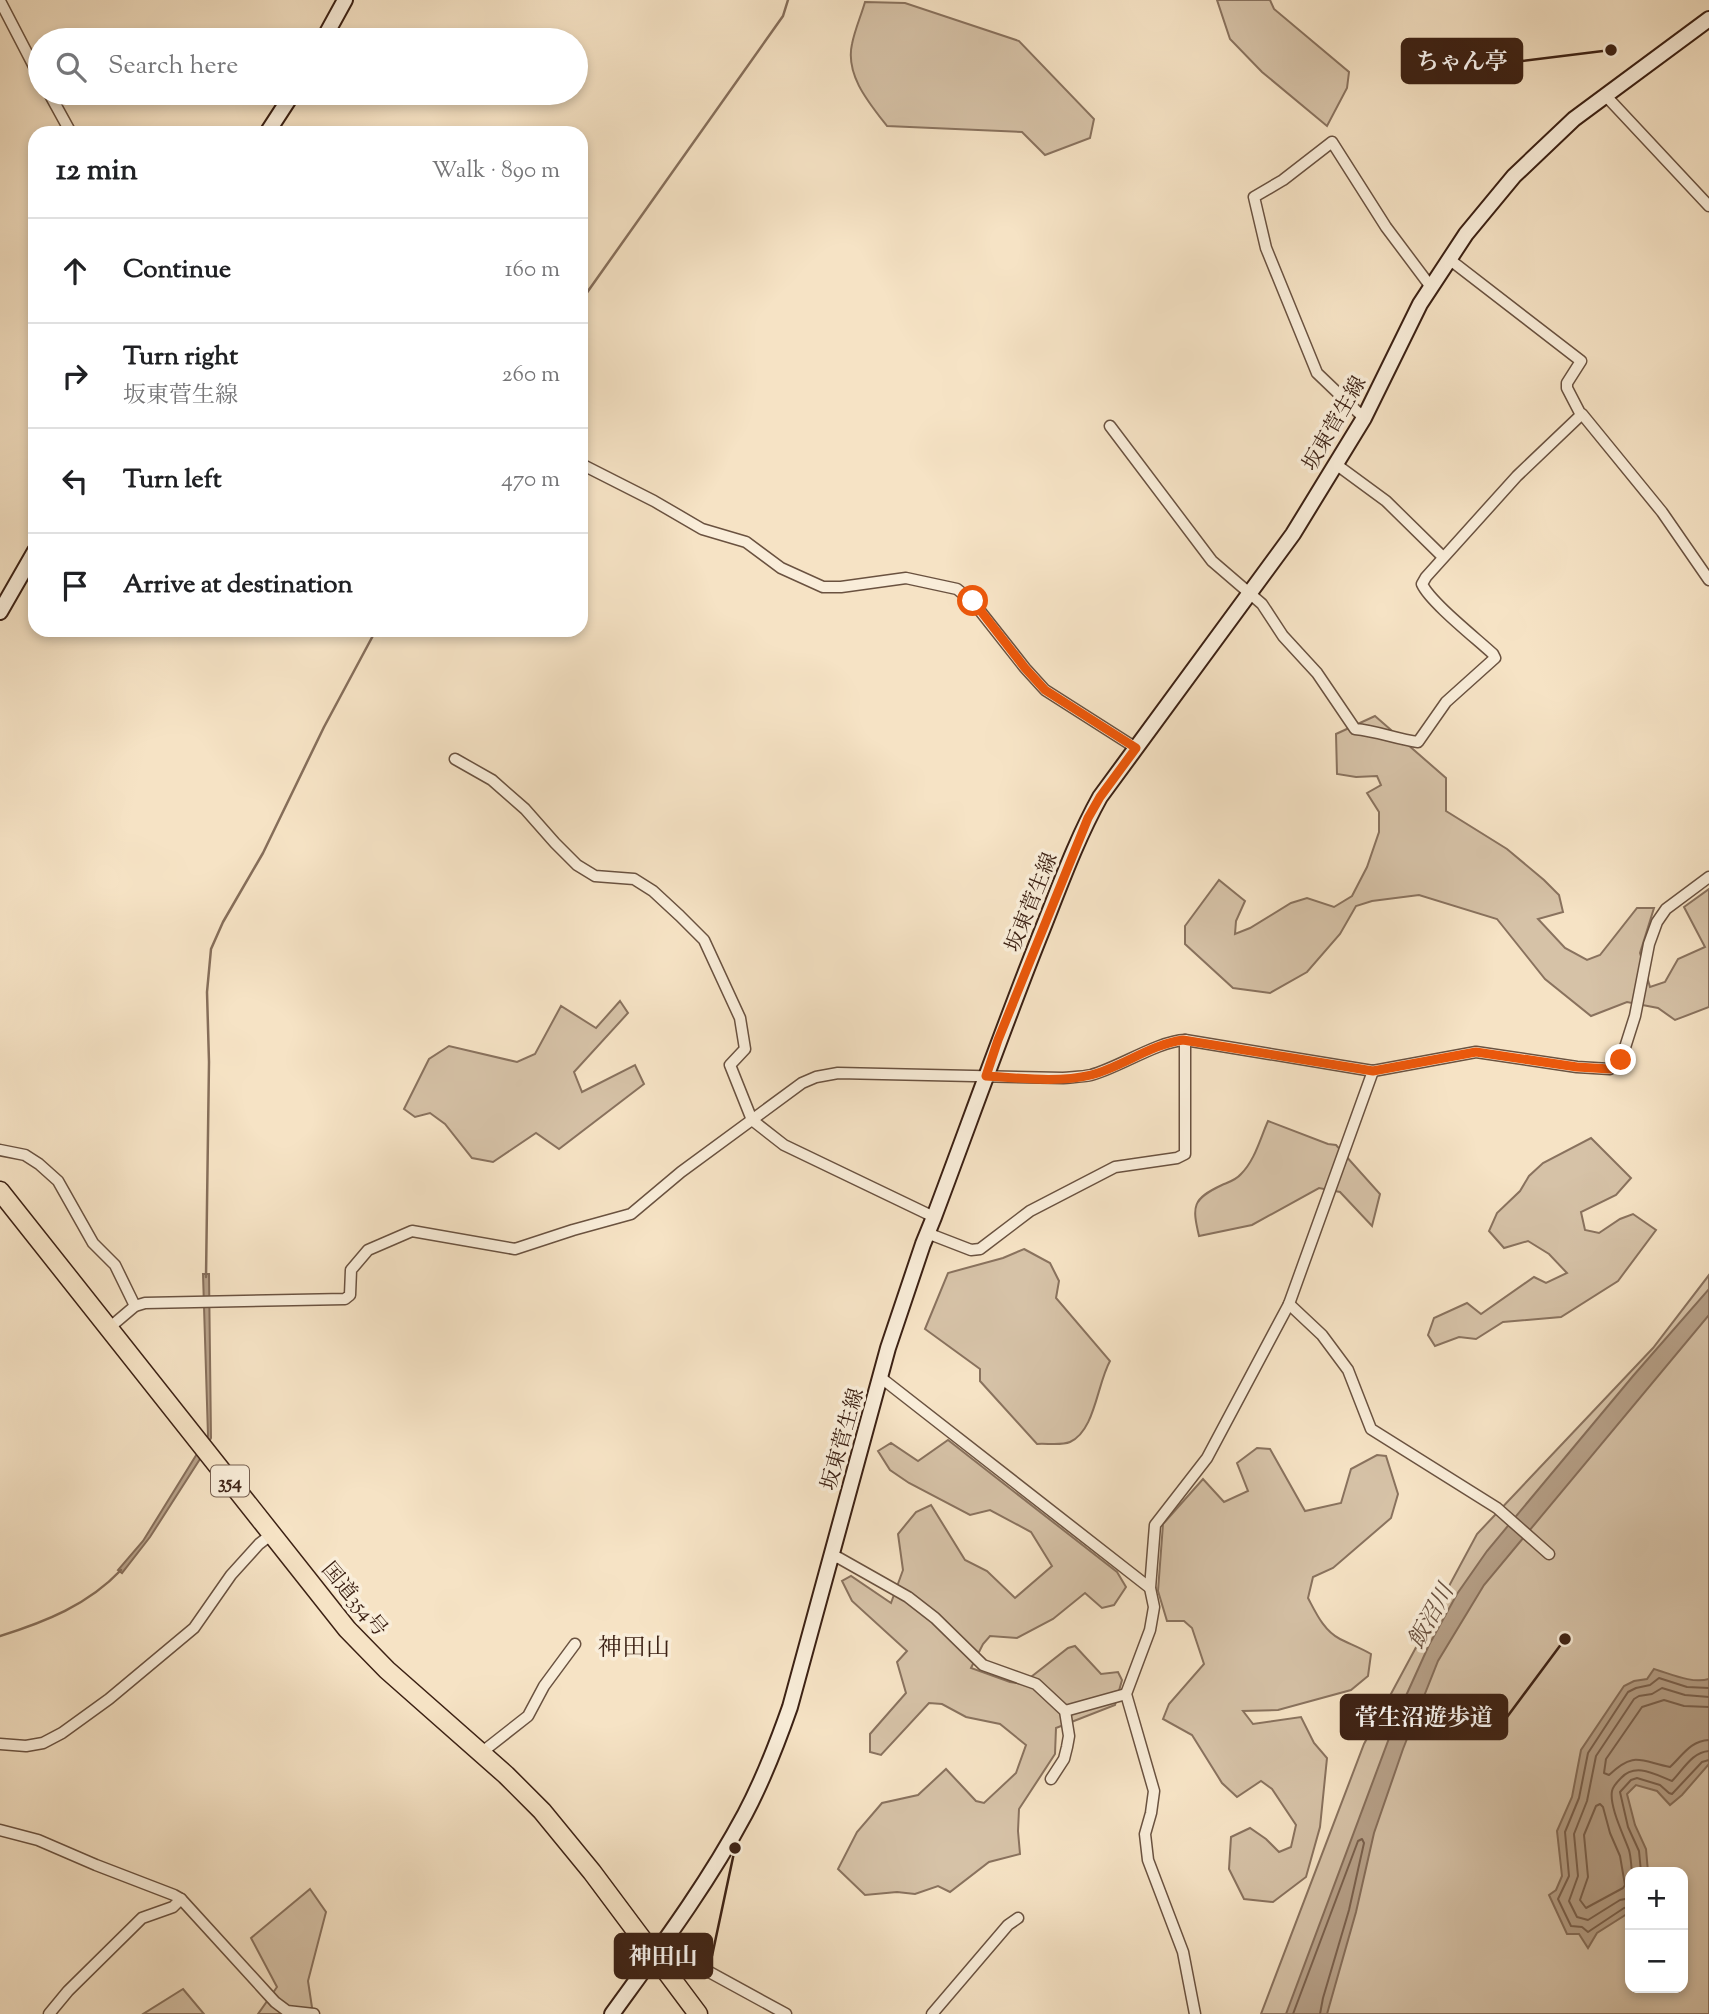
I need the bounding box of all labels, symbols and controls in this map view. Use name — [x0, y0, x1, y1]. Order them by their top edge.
search box — [28, 28, 588, 105]
callout: ちゃん亭 — [1402, 39, 1522, 83]
text: ちゃん亭 — [1416, 47, 1508, 80]
icon: search — [52, 48, 90, 86]
text: Search here — [108, 48, 238, 85]
text: 12 min — [56, 150, 138, 193]
text: Walk · 890 m — [432, 155, 560, 188]
icon: ahead — [56, 252, 94, 290]
text: Continue — [123, 252, 231, 289]
text: 160 m — [505, 254, 560, 287]
text: Turn right — [123, 339, 238, 376]
icon: right — [56, 357, 94, 395]
text: 260 m — [502, 359, 560, 392]
street label: 坂東菅生線 — [1296, 371, 1375, 477]
text: 坂東菅生線 — [123, 380, 238, 413]
icon: left — [56, 462, 94, 500]
text: Turn left — [123, 462, 222, 499]
text: 470 m — [501, 464, 560, 497]
icon: arrive — [56, 567, 94, 605]
text: Arrive at destination — [123, 567, 353, 604]
route start — [957, 585, 988, 616]
street label: 坂東菅生線 — [999, 848, 1066, 957]
route end — [1605, 1044, 1636, 1075]
street label: 坂東菅生線 — [815, 1385, 873, 1494]
road number: 354 — [211, 1466, 249, 1497]
street label: 国道354号 — [313, 1556, 394, 1644]
water label: 飯沼川 — [1401, 1576, 1465, 1655]
district label: 神田山 — [598, 1632, 670, 1666]
callout: 菅生沼遊歩道 — [1341, 1695, 1507, 1739]
text: 菅生沼遊歩道 — [1355, 1703, 1493, 1736]
map controls — [1625, 1867, 1688, 1993]
button: + — [1625, 1867, 1688, 1930]
button: − — [1625, 1930, 1688, 1993]
callout: 神田山 — [615, 1934, 712, 1978]
text: 神田山 — [629, 1942, 698, 1975]

